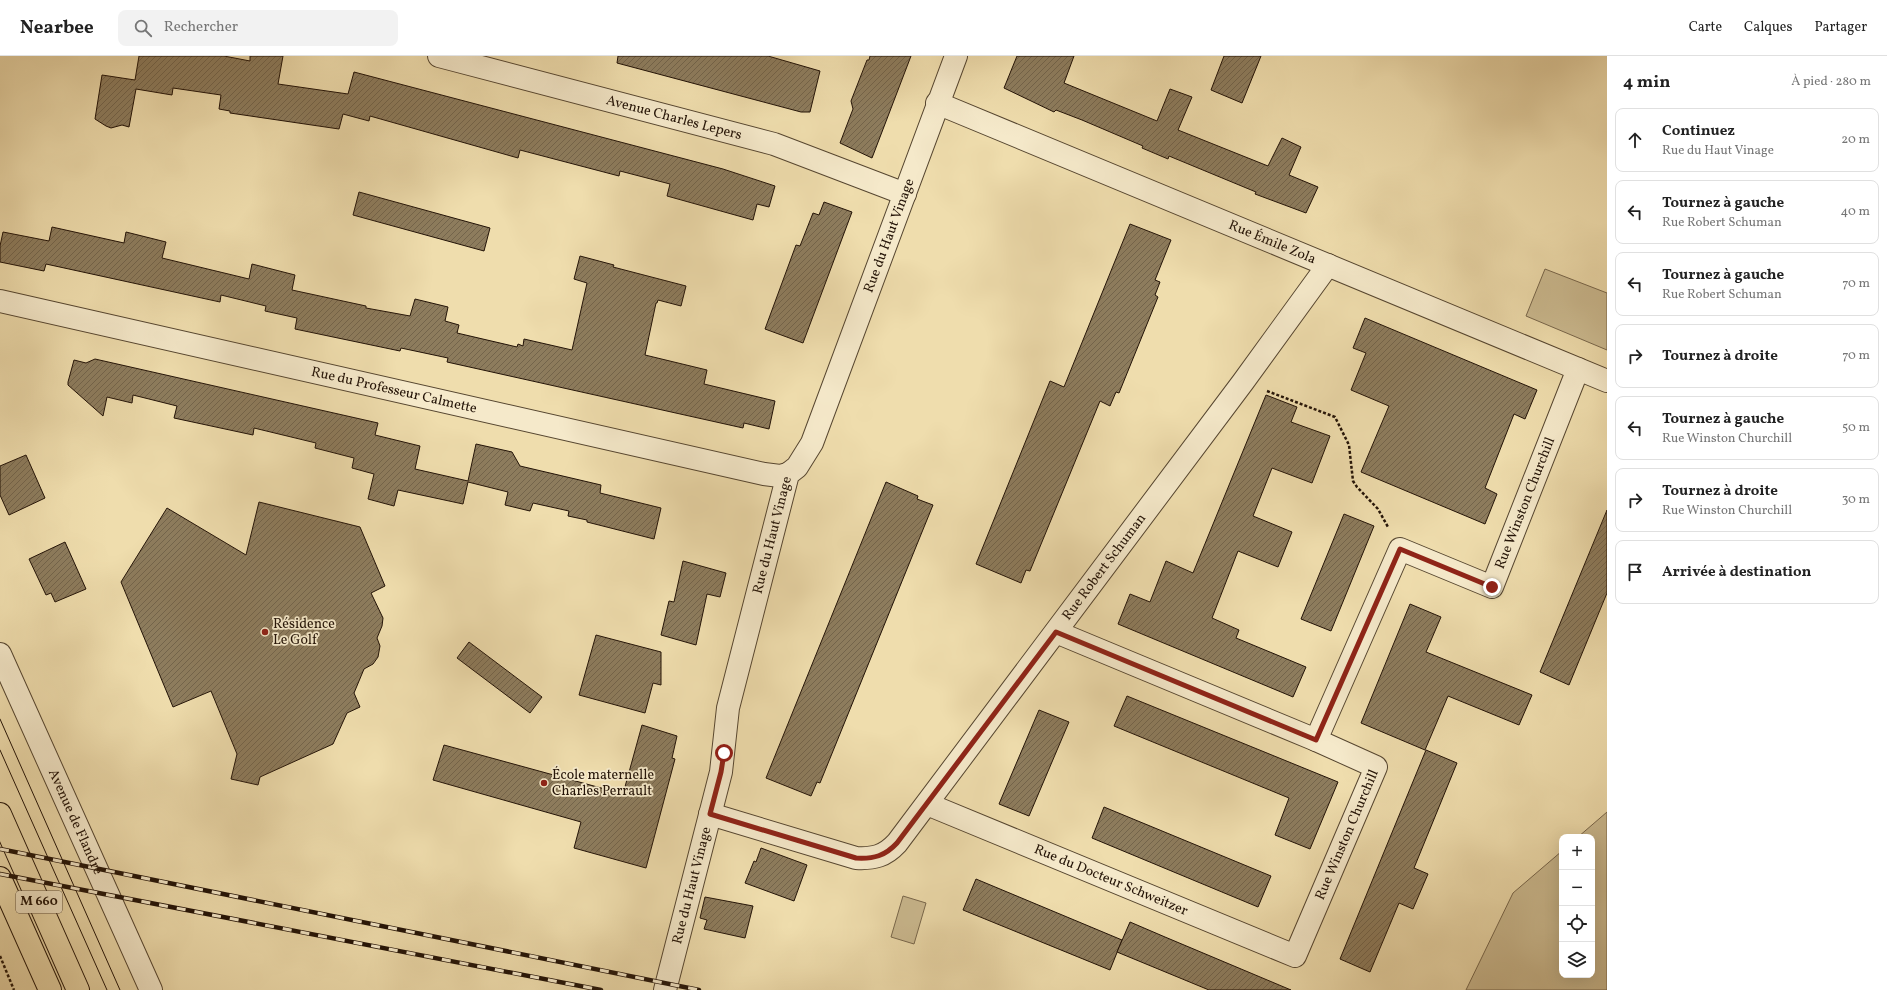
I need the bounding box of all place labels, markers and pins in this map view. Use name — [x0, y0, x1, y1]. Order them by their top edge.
place label: Résidence Le Golf — [273, 615, 335, 650]
marker: Résidence Le Golf — [260, 627, 270, 637]
place label: École maternelle Charles Perrault — [552, 766, 654, 801]
marker: École maternelle Charles Perrault — [539, 778, 549, 788]

